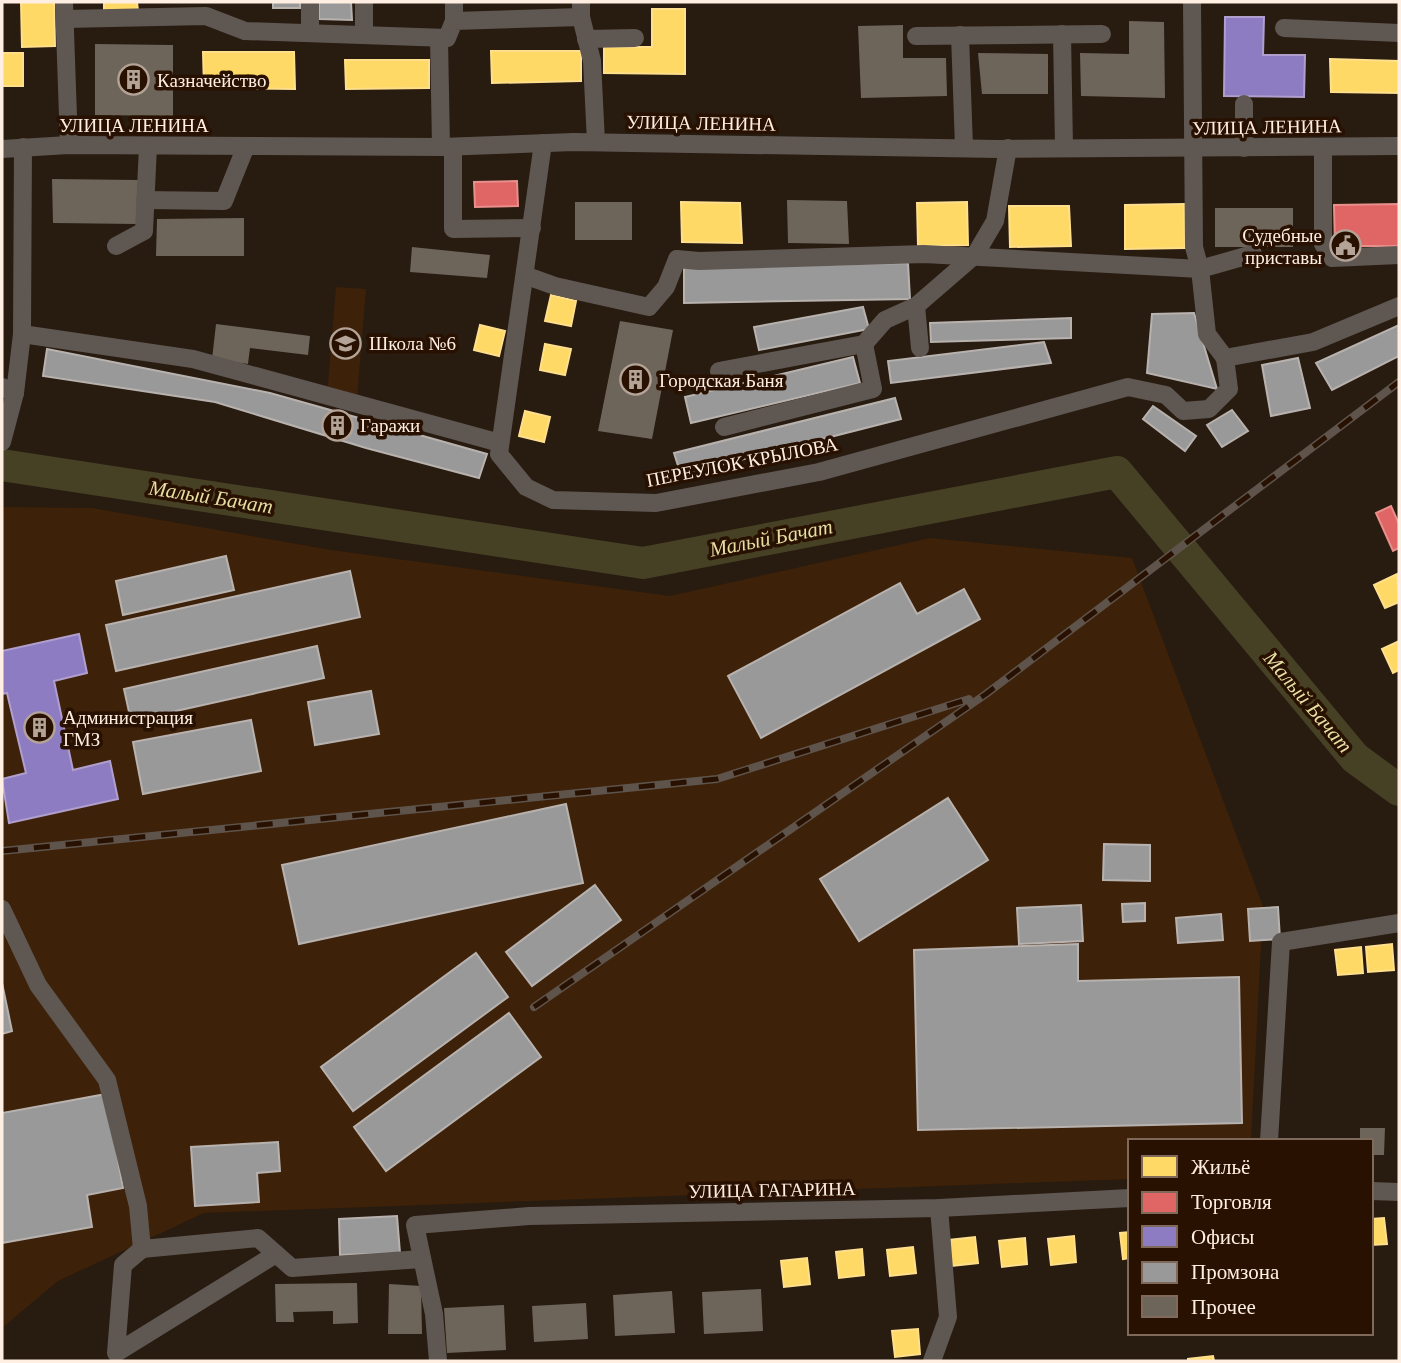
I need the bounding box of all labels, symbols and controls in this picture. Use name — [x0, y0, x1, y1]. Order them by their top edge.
building icon: Казначейство — [117, 63, 151, 97]
place label: Казначейство — [157, 70, 266, 91]
street label: УЛИЦА ЛЕНИНА — [626, 111, 776, 135]
street label: УЛИЦА ЛЕНИНА — [59, 115, 209, 136]
street label: УЛИЦА ЛЕНИНА — [1192, 115, 1342, 139]
place label: Судебные приставы — [1242, 225, 1322, 268]
public building icon: Судебные приставы — [1328, 229, 1362, 263]
school or university icon: Школа №6 — [329, 326, 363, 360]
place label: Школа №6 — [369, 333, 456, 354]
building icon: Городская Баня — [619, 363, 653, 397]
place label: Городская Баня — [659, 370, 784, 391]
building icon: Гаражи — [320, 408, 354, 442]
place label: Гаражи — [360, 415, 420, 436]
street label: ПЕРЕУЛОК КРЫЛОВА — [645, 433, 840, 491]
water label: Малый Бачат — [146, 475, 275, 519]
water label: Малый Бачат — [706, 514, 835, 562]
water label: Малый Бачат — [1258, 646, 1357, 758]
place label: Администрация ГМЗ — [63, 707, 193, 750]
building icon: Администрация ГМЗ — [23, 711, 57, 745]
legend — [1128, 1139, 1373, 1335]
text: Жильё — [1191, 1155, 1250, 1179]
street label: УЛИЦА ГАГАРИНА — [688, 1178, 856, 1202]
text: Торговля — [1191, 1190, 1272, 1214]
text: Офисы — [1191, 1225, 1254, 1249]
text: Промзона — [1191, 1260, 1280, 1284]
text: Прочее — [1191, 1295, 1256, 1319]

